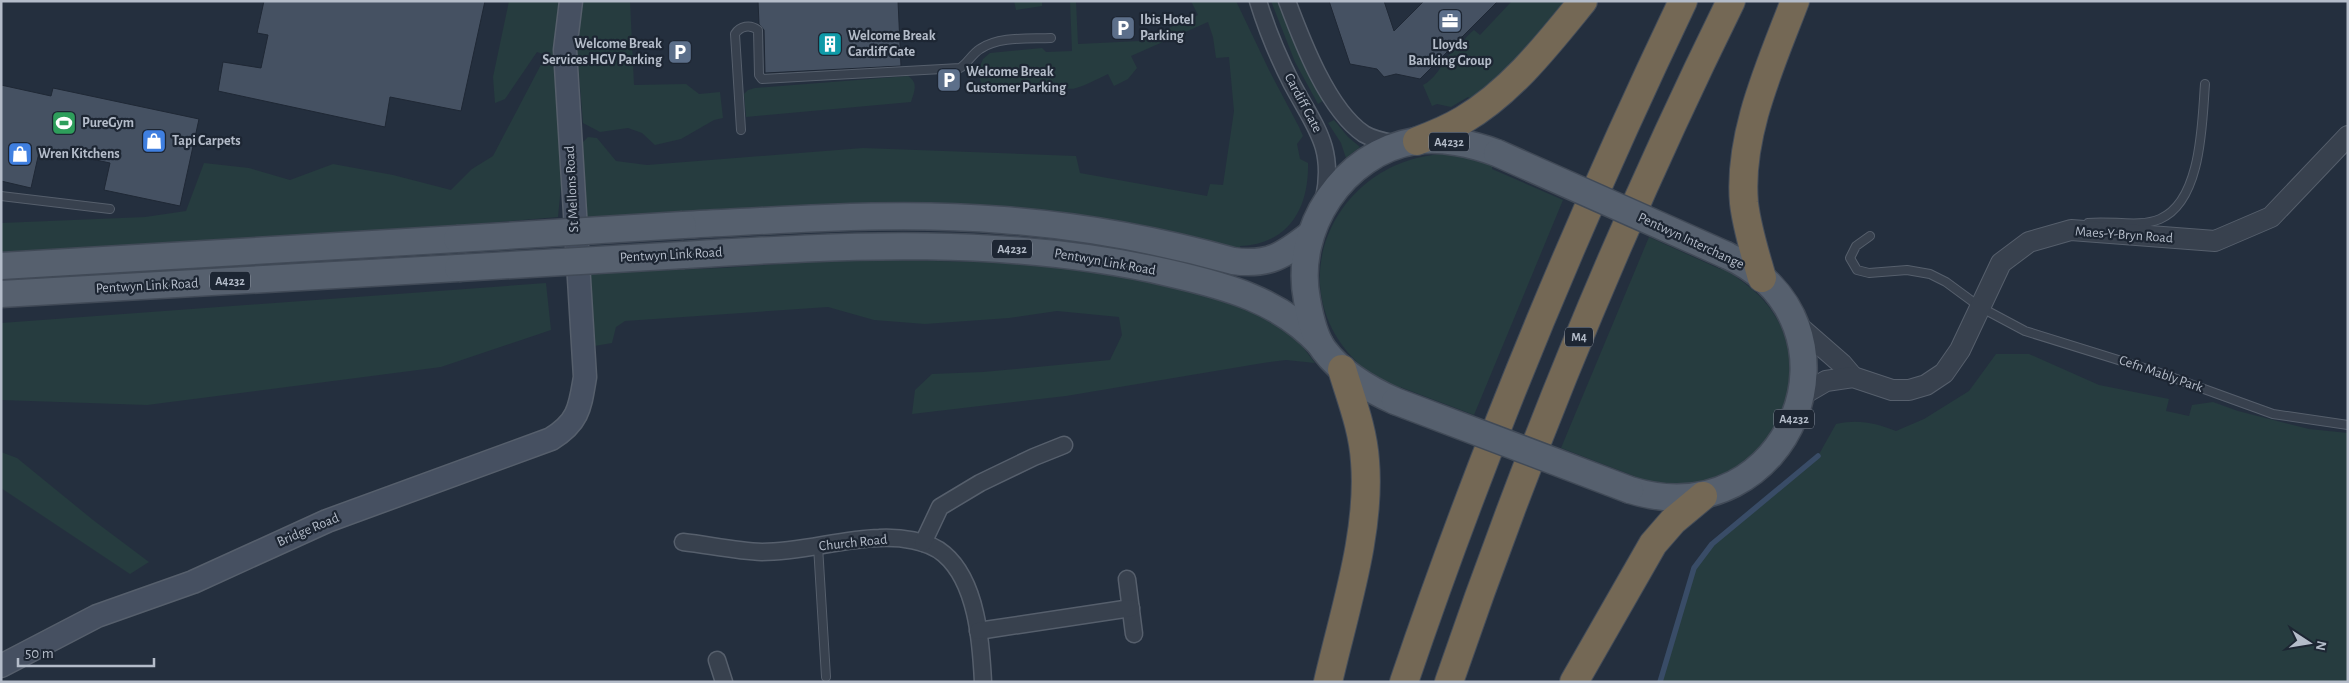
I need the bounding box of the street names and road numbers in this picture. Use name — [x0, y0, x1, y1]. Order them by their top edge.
street label: Cardiff Gate — [1282, 71, 1324, 135]
road number: A4232 — [1429, 132, 1469, 152]
street label: St Mellons Road — [563, 145, 581, 233]
street label: Pentwyn Interchange — [1636, 210, 1746, 272]
street label: Maes-Y-Bryn Road — [2074, 225, 2174, 245]
road number: A4232 — [992, 240, 1032, 258]
street label: Pentwyn Link Road — [619, 245, 723, 265]
street label: Pentwyn Link Road — [1053, 246, 1157, 278]
road number: A4232 — [210, 272, 250, 290]
street label: Pentwyn Link Road — [95, 276, 199, 296]
road number: M4 — [1565, 328, 1593, 347]
street label: Cefn Mably Park — [2117, 353, 2205, 395]
road number: A4232 — [1774, 409, 1814, 428]
street label: Bridge Road — [275, 511, 341, 549]
street label: Church Road — [818, 532, 888, 554]

